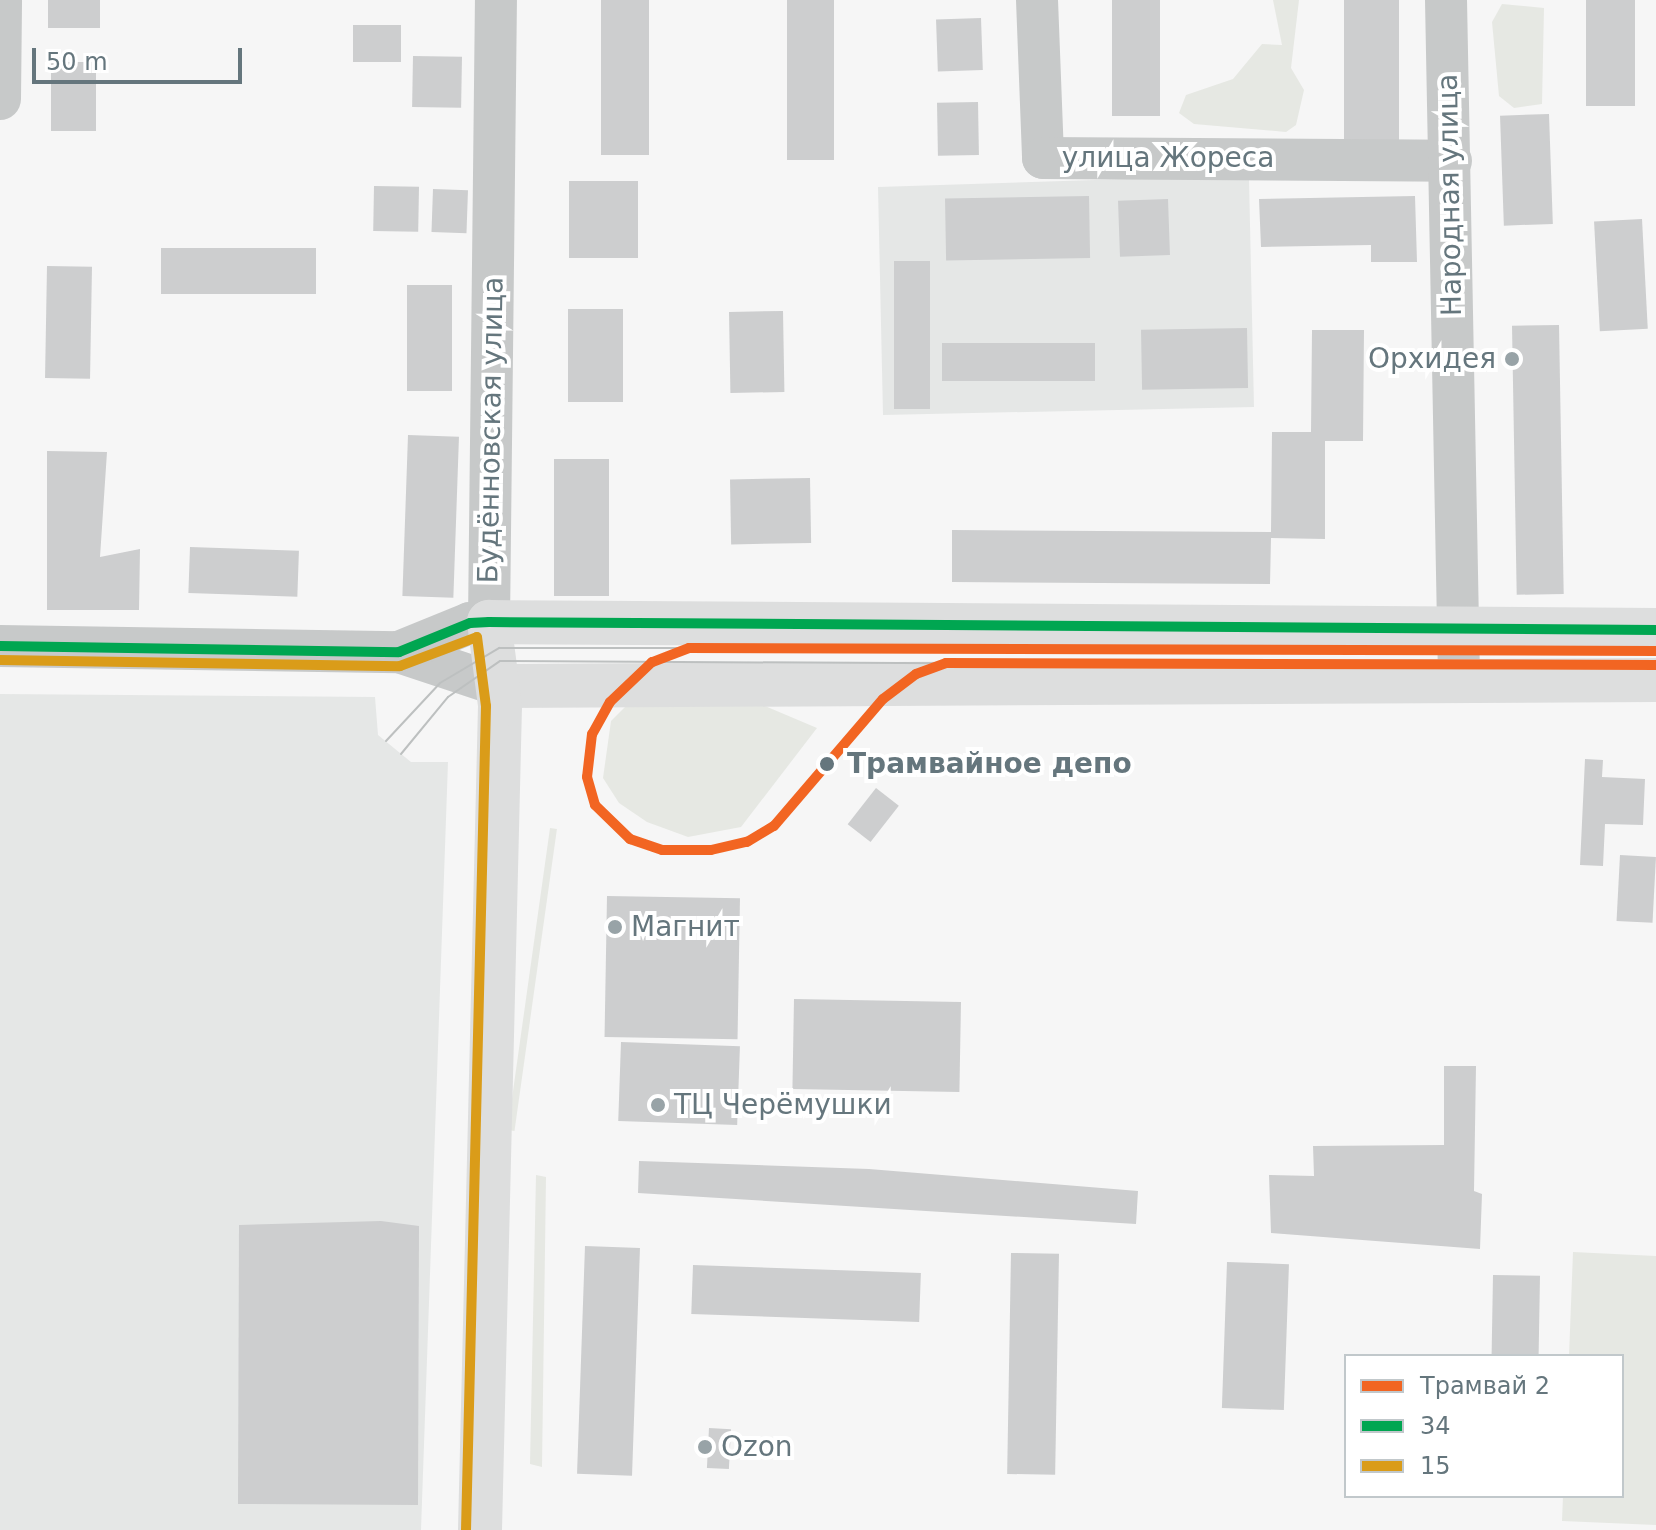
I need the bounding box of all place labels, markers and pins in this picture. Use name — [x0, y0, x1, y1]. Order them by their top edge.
place label: Орхидея — [1368, 342, 1496, 376]
marker: Орхидея — [1503, 350, 1521, 368]
place label: Трамвайное депо — [847, 747, 1132, 781]
marker: Трамвайное депо — [814, 751, 840, 777]
place label: Магнит — [631, 910, 740, 944]
marker: Магнит — [606, 918, 624, 936]
place label: ТЦ Черёмушки — [674, 1088, 892, 1122]
marker: ТЦ Черёмушки — [649, 1096, 667, 1114]
place label: Ozon — [721, 1430, 793, 1464]
marker: Ozon — [696, 1438, 714, 1456]

